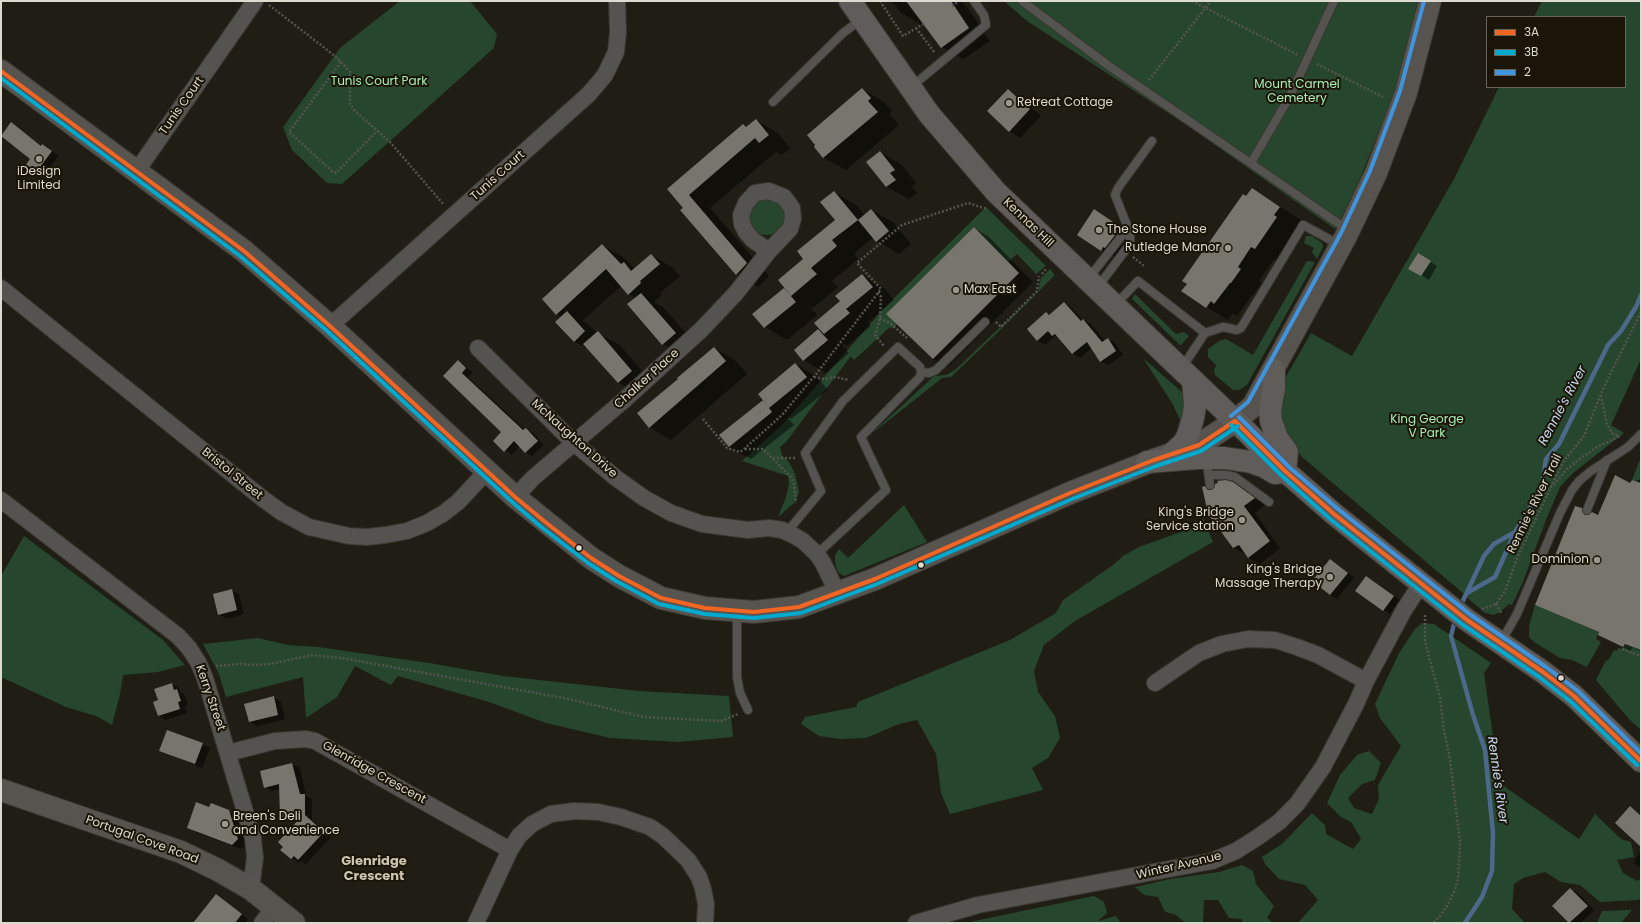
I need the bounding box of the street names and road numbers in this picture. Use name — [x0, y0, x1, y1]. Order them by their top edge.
street label: Tunis Court — [157, 74, 207, 138]
street label: Tunis Court — [468, 148, 528, 204]
street label: Kennas Hill — [1000, 195, 1056, 251]
street label: Chalker Place — [612, 346, 682, 412]
street label: McNaughton Drive — [528, 397, 620, 481]
street label: Bristol Street — [199, 445, 265, 503]
street label: Rennie's River Trail — [1505, 452, 1565, 556]
street label: Kerry Street — [192, 663, 228, 733]
street label: Glenridge Crescent — [320, 739, 428, 807]
street label: Portugal Cove Road — [84, 813, 200, 867]
street label: Winter Avenue — [1135, 849, 1223, 883]

